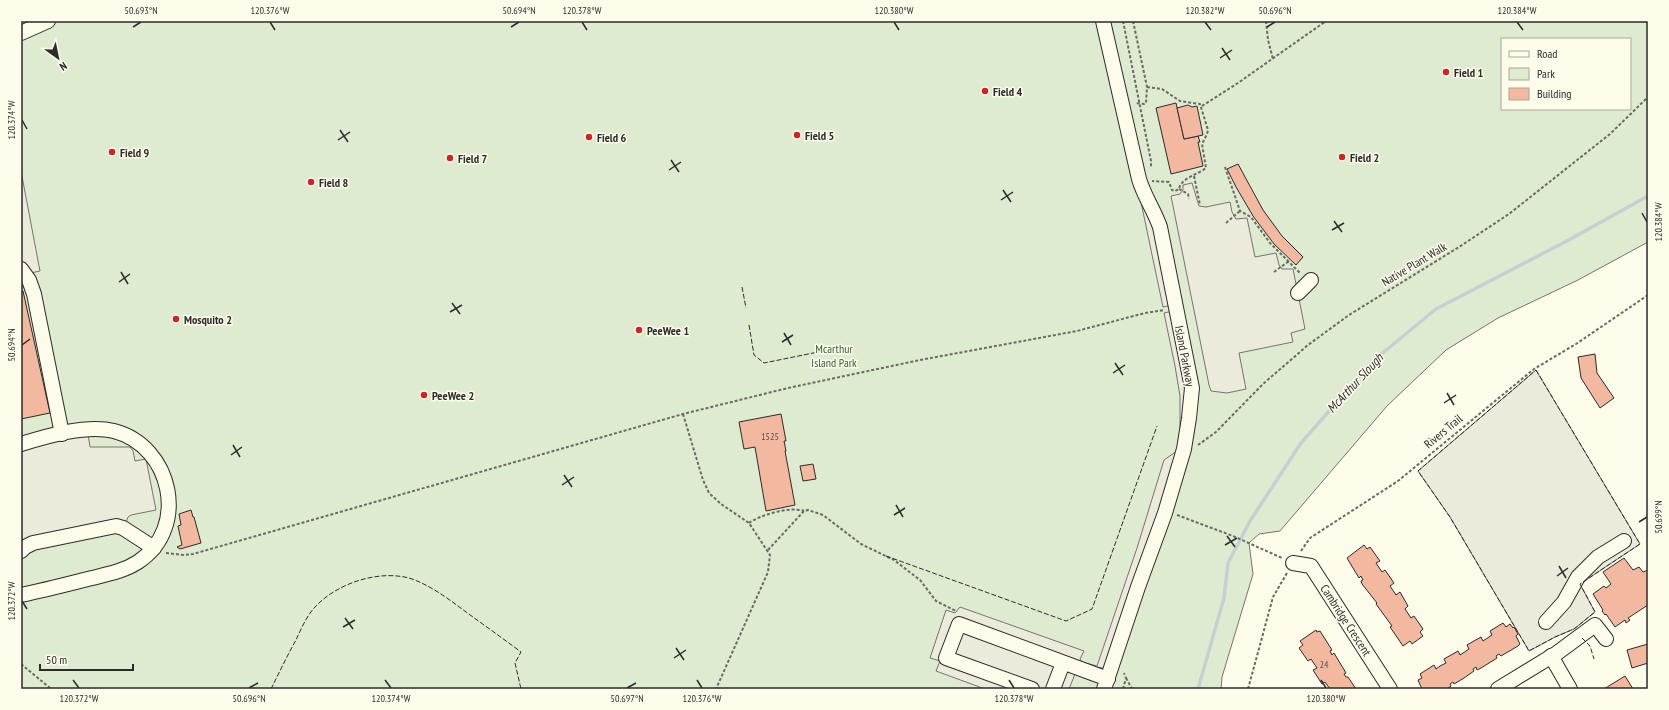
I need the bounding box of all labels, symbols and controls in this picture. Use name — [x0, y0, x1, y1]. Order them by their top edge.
text: 50.693°N — [124, 4, 158, 17]
text: 120.376°W — [251, 4, 290, 17]
text: 50.694°N — [502, 4, 536, 17]
text: 120.378°W — [563, 4, 602, 17]
text: 120.380°W — [875, 4, 914, 17]
text: 120.382°W — [1186, 4, 1225, 17]
text: 50.696°N — [1258, 4, 1292, 17]
text: 120.384°W — [1498, 4, 1537, 17]
north arrow — [38, 38, 78, 78]
legend — [1501, 38, 1631, 110]
text: Road — [1537, 46, 1557, 61]
text: N — [57, 59, 70, 74]
place label: Field 1 — [1454, 65, 1484, 80]
text: Park — [1537, 66, 1555, 81]
marker: Field 1 — [1441, 67, 1451, 77]
place label: Field 4 — [993, 84, 1023, 99]
marker: Field 4 — [980, 86, 990, 96]
text: Building — [1537, 86, 1572, 101]
text: 120.374°W — [5, 100, 18, 139]
place label: Field 5 — [805, 128, 834, 143]
place label: Field 6 — [597, 130, 627, 145]
marker: Field 5 — [792, 130, 802, 140]
marker: Field 6 — [584, 132, 594, 142]
place label: Field 9 — [120, 145, 150, 160]
marker: Field 9 — [107, 147, 117, 157]
place label: Field 2 — [1350, 150, 1379, 165]
place label: Field 7 — [458, 151, 488, 166]
marker: Field 2 — [1337, 152, 1347, 162]
marker: Field 7 — [445, 153, 455, 163]
place label: Field 8 — [319, 175, 349, 190]
marker: Field 8 — [306, 177, 316, 187]
text: 120.384°W — [1652, 202, 1665, 241]
street label: Native Plant Walk — [1379, 239, 1450, 289]
place label: Mosquito 2 — [184, 312, 232, 327]
marker: Mosquito 2 — [171, 314, 181, 324]
place label: PeeWee 1 — [647, 323, 689, 338]
street label: Island Parkway — [1172, 324, 1198, 388]
marker: PeeWee 1 — [634, 325, 644, 335]
text: 50.694°N — [5, 328, 18, 362]
park label: Mcarthur Island Park — [811, 341, 857, 370]
water label: McArthur Slough — [1323, 349, 1388, 416]
place label: PeeWee 2 — [432, 388, 474, 403]
marker: PeeWee 2 — [419, 390, 429, 400]
street label: Rivers Trail — [1421, 411, 1465, 451]
house number: 1525 — [761, 430, 779, 443]
text: 50.699°N — [1652, 500, 1665, 534]
text: 120.372°W — [5, 581, 18, 620]
street label: Cambridge Crescent — [1317, 581, 1375, 659]
scale bar — [40, 646, 133, 672]
text: 50 m — [46, 652, 67, 667]
house number: 24 — [1320, 658, 1329, 671]
text: 120.372°W — [60, 692, 99, 705]
text: 50.696°N — [232, 692, 266, 705]
text: 120.374°W — [372, 692, 411, 705]
text: 50.697°N — [610, 692, 644, 705]
text: 120.376°W — [683, 692, 722, 705]
text: 120.378°W — [995, 692, 1034, 705]
text: 120.380°W — [1307, 692, 1346, 705]

